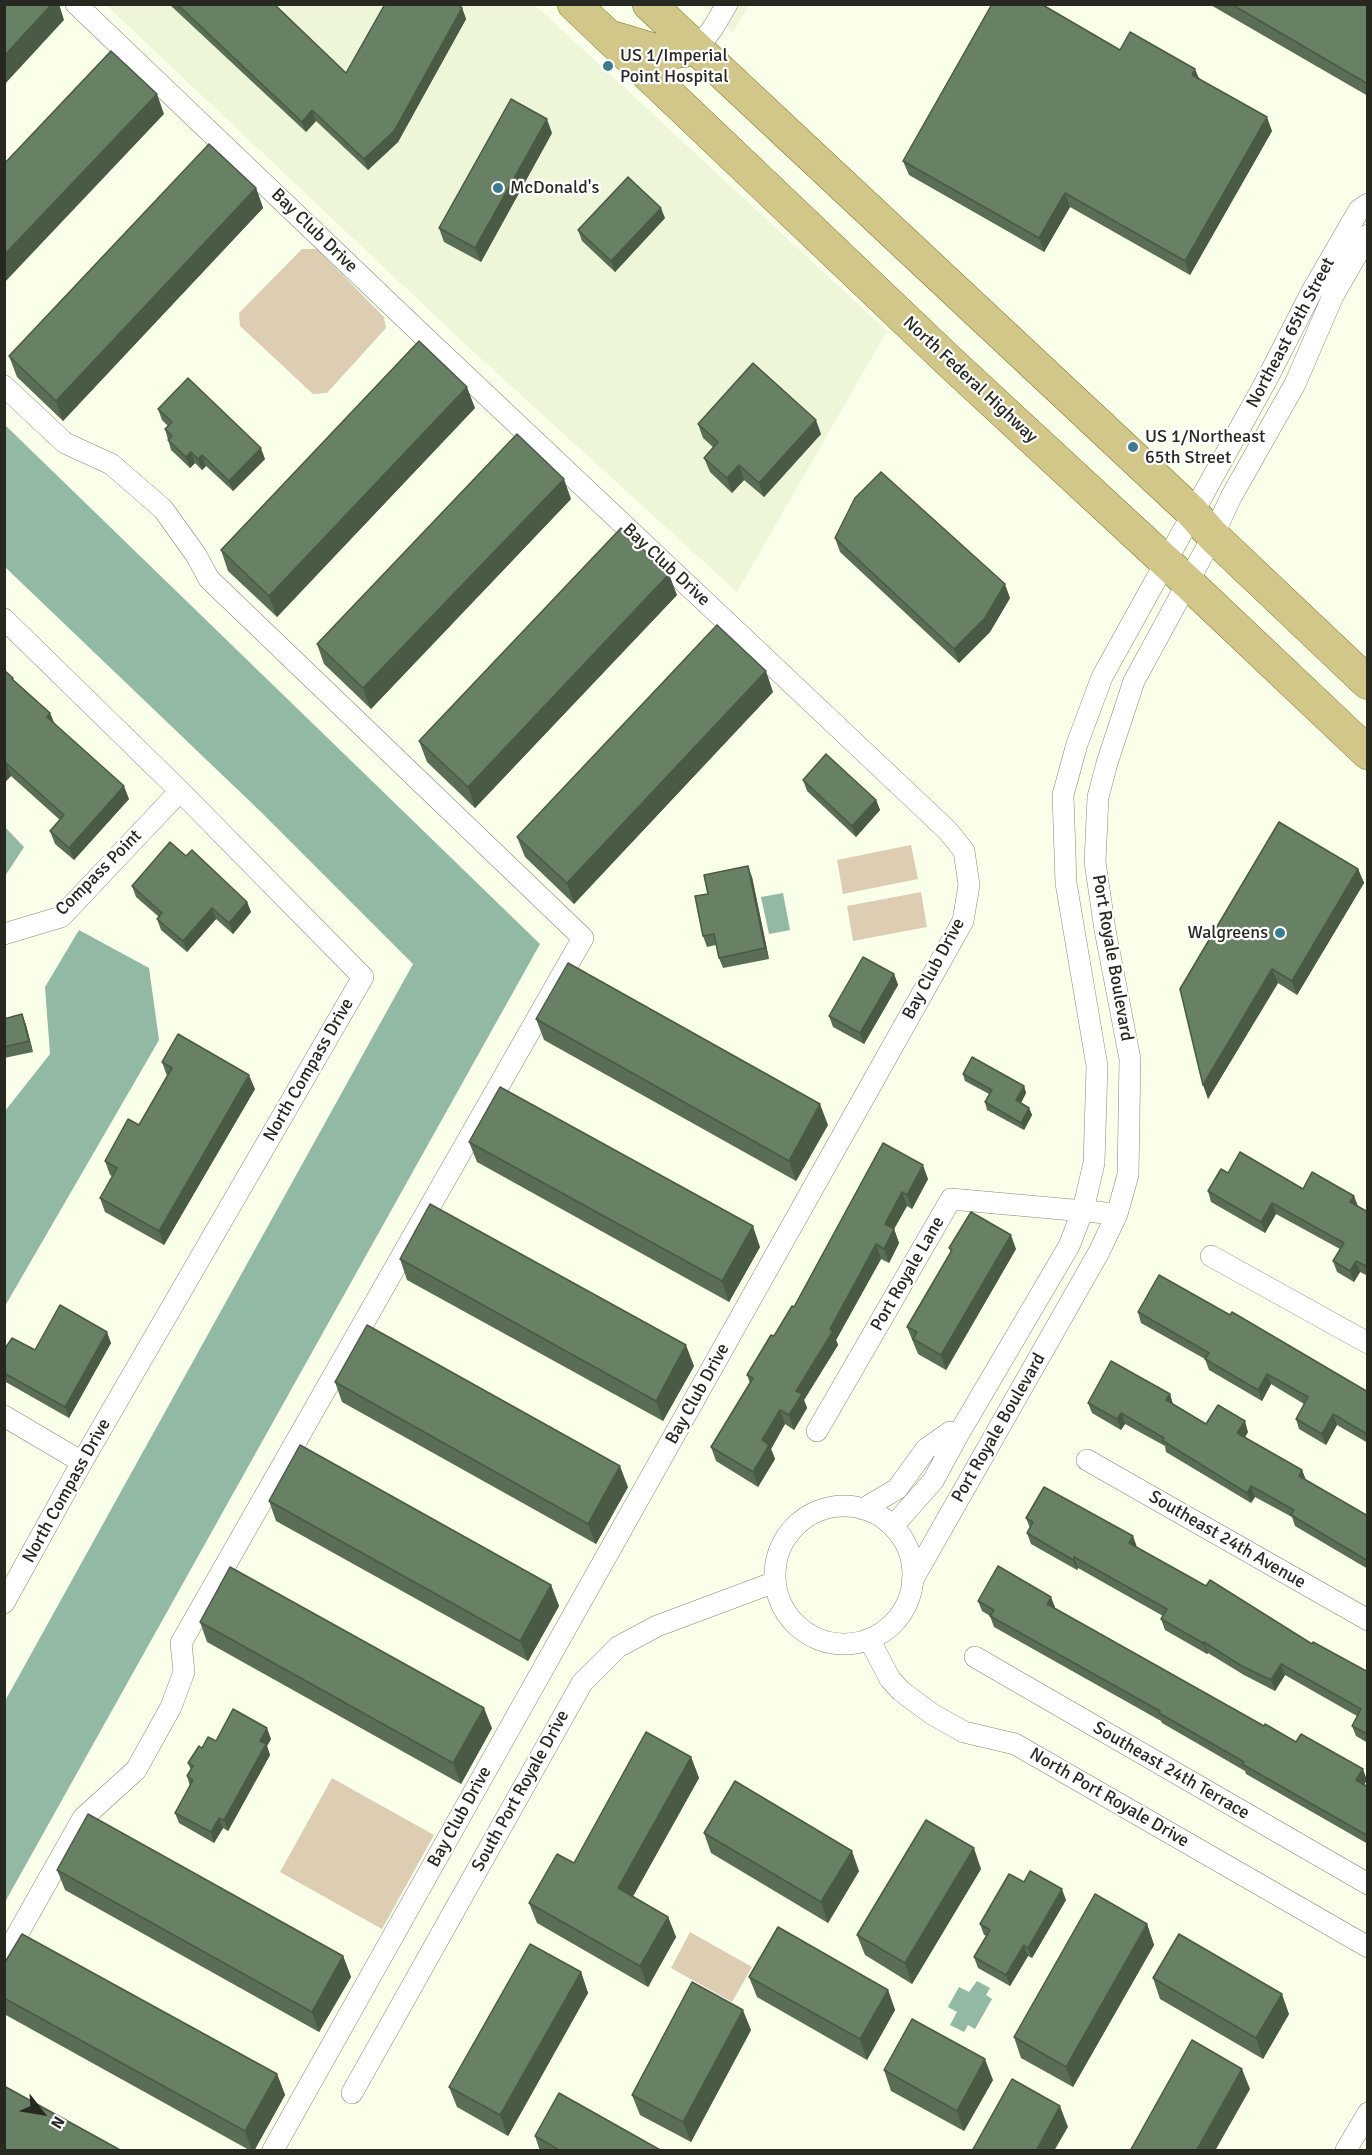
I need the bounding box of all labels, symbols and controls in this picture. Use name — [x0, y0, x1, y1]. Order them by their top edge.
place label: US 1/Imperial Point Hospital — [620, 45, 728, 88]
marker: US 1/Imperial Point Hospital — [601, 59, 615, 73]
place label: McDonald's — [510, 177, 599, 199]
marker: McDonald's — [491, 181, 505, 195]
street label: Bay Club Drive — [266, 184, 362, 278]
street label: Northeast 65th Street — [1242, 254, 1340, 412]
street label: North Federal Highway — [898, 312, 1042, 448]
place label: US 1/Northeast 65th Street — [1145, 426, 1265, 468]
marker: US 1/Northeast 65th Street — [1126, 440, 1140, 454]
street label: Bay Club Drive — [618, 519, 714, 611]
street label: Compass Point — [51, 825, 147, 921]
street label: Port Royale Boulevard — [1087, 873, 1137, 1043]
street label: Bay Club Drive — [898, 915, 970, 1023]
place label: Walgreens — [1188, 922, 1268, 944]
marker: Walgreens — [1273, 926, 1287, 940]
street label: North Compass Drive — [259, 995, 359, 1145]
street label: Port Royale Lane — [867, 1213, 949, 1335]
street label: Bay Club Drive — [661, 1340, 735, 1448]
street label: Port Royale Boulevard — [947, 1350, 1051, 1506]
street label: North Compass Drive — [18, 1415, 116, 1567]
street label: Southeast 24th Avenue — [1145, 1486, 1309, 1594]
street label: South Port Royale Drive — [468, 1707, 574, 1875]
street label: Southeast 24th Terrace — [1089, 1717, 1253, 1825]
street label: North Port Royale Drive — [1026, 1744, 1192, 1852]
street label: Bay Club Drive — [423, 1763, 497, 1871]
north arrow — [12, 2083, 72, 2143]
text: N — [46, 2112, 69, 2132]

